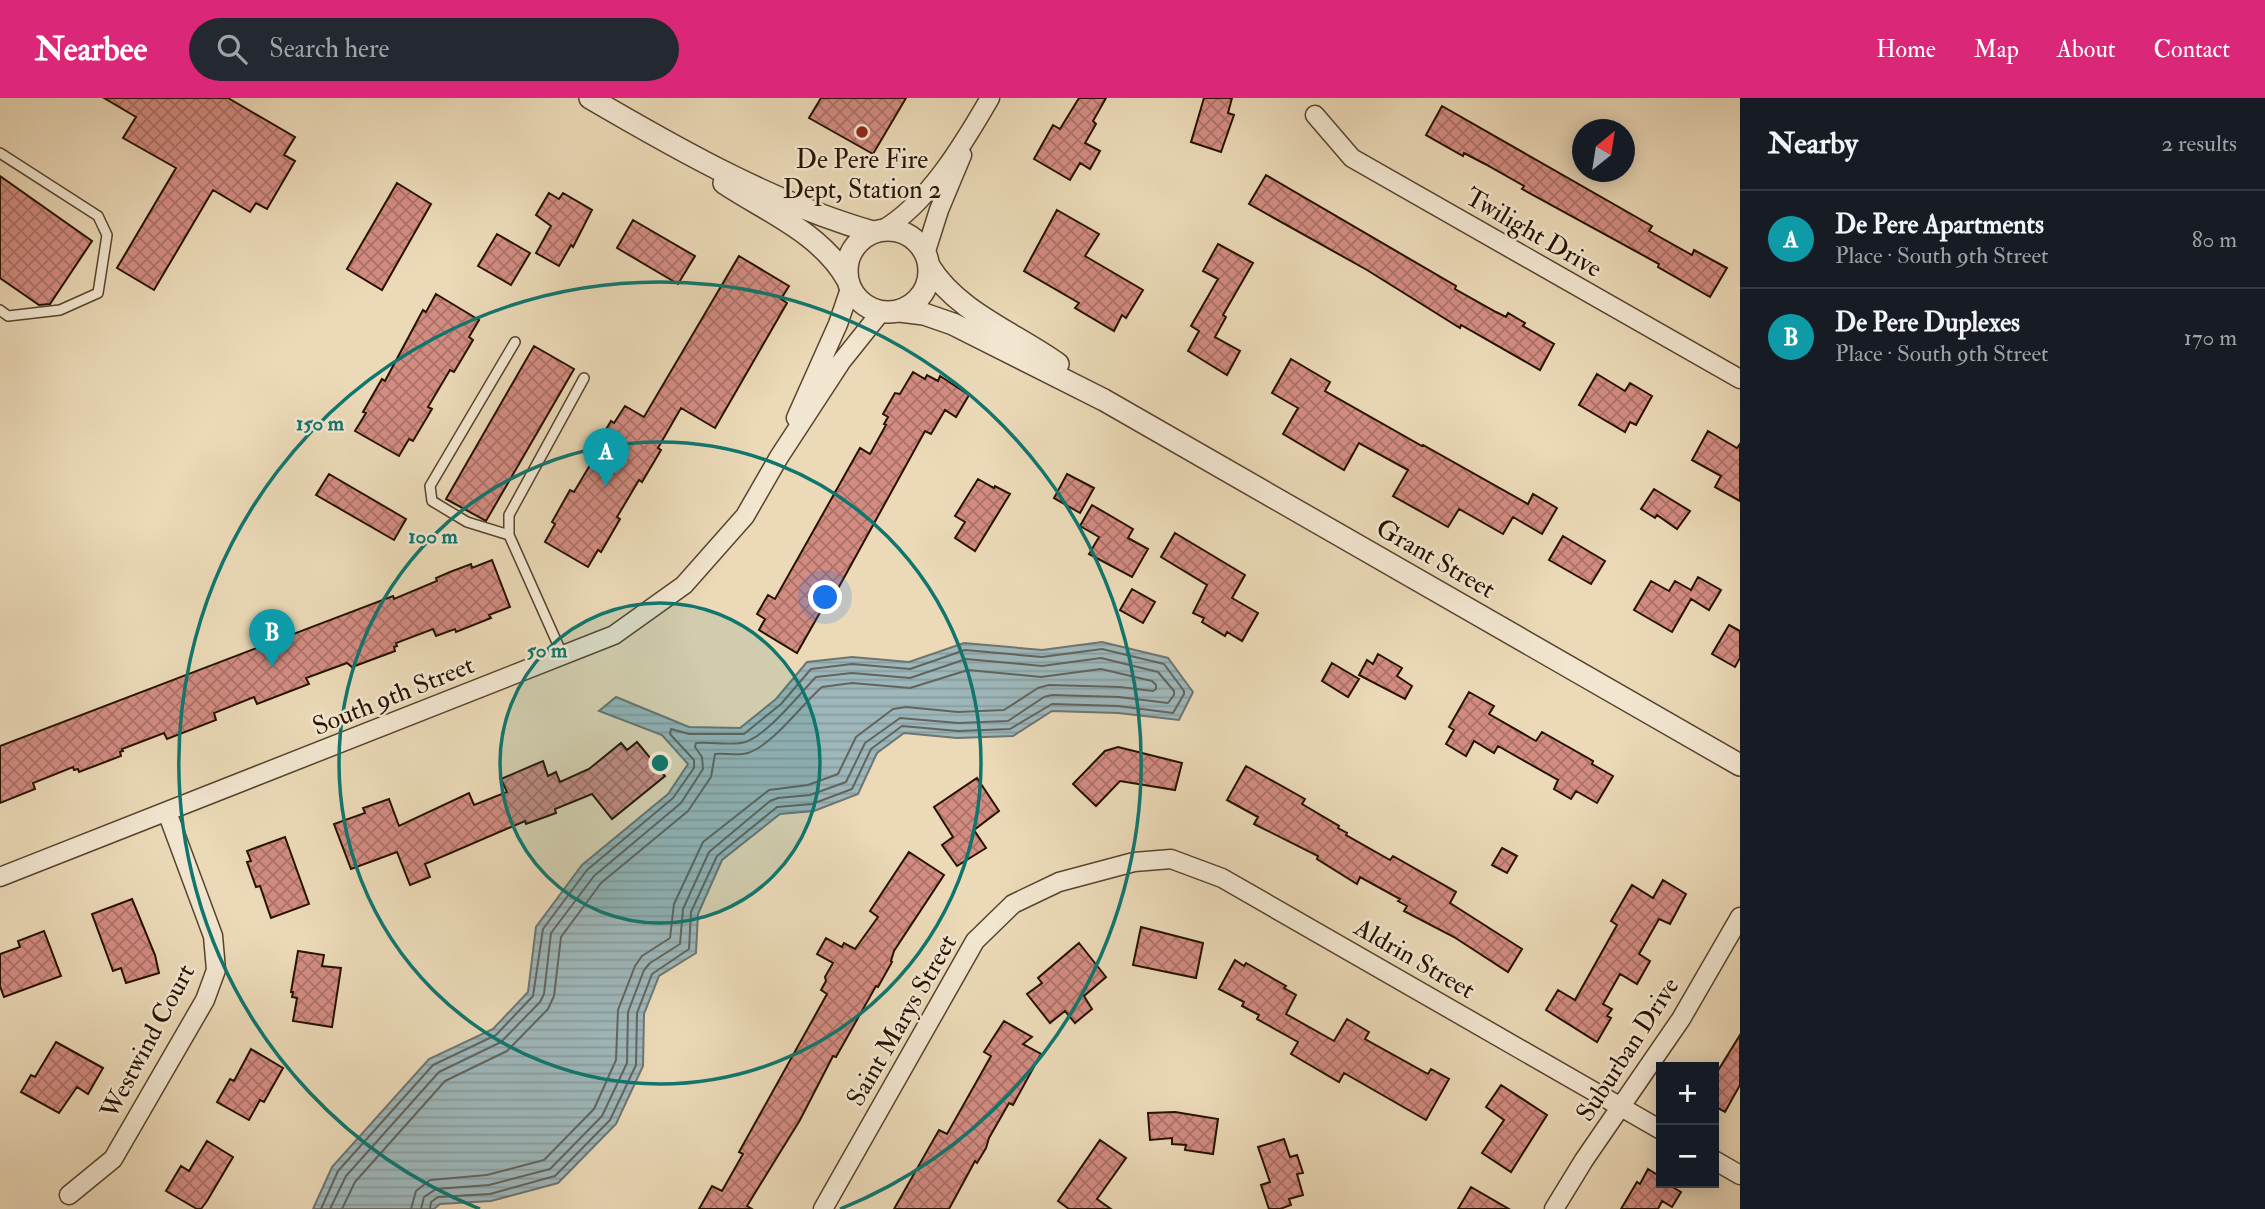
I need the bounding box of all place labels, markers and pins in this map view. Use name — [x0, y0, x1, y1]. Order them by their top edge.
marker: De Pere Fire Dept, Station 2 — [854, 124, 870, 140]
place label: De Pere Fire Dept, Station 2 — [783, 144, 941, 207]
pin: A — [583, 428, 629, 486]
pin: B — [249, 609, 295, 667]
centre of rings — [648, 751, 672, 775]

